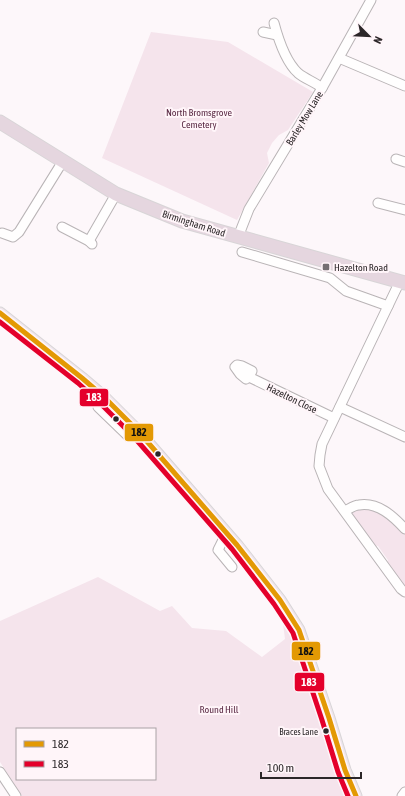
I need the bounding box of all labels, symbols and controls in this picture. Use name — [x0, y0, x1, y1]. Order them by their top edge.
north arrow — [349, 16, 389, 56]
text: N — [371, 35, 385, 45]
street label: Barley Mow Lane — [284, 89, 325, 147]
park label: North Bromsgrove Cemetery — [166, 107, 232, 130]
street label: Birmingham Road — [161, 208, 227, 239]
marker: Hazelton Road — [321, 262, 331, 272]
place label: Hazelton Road — [334, 262, 388, 273]
street label: Hazelton Close — [265, 382, 319, 416]
line badge: 183 — [79, 388, 109, 407]
text: 183 — [86, 391, 102, 403]
unlabelled marker — [111, 414, 121, 424]
line badge: 182 — [124, 423, 154, 442]
text: 182 — [131, 426, 147, 438]
unlabelled marker — [153, 449, 163, 459]
line badge: 182 — [291, 641, 321, 661]
text: 182 — [298, 645, 314, 657]
line badge: 183 — [294, 672, 325, 692]
text: 183 — [301, 676, 317, 688]
park label: Round Hill — [200, 704, 239, 715]
marker: Braces Lane — [321, 726, 331, 736]
place label: Braces Lane — [279, 727, 318, 737]
legend — [16, 728, 156, 780]
text: 182 — [52, 737, 69, 751]
scale bar — [261, 754, 361, 780]
text: 183 — [52, 757, 69, 771]
text: 100 m — [267, 761, 294, 775]

